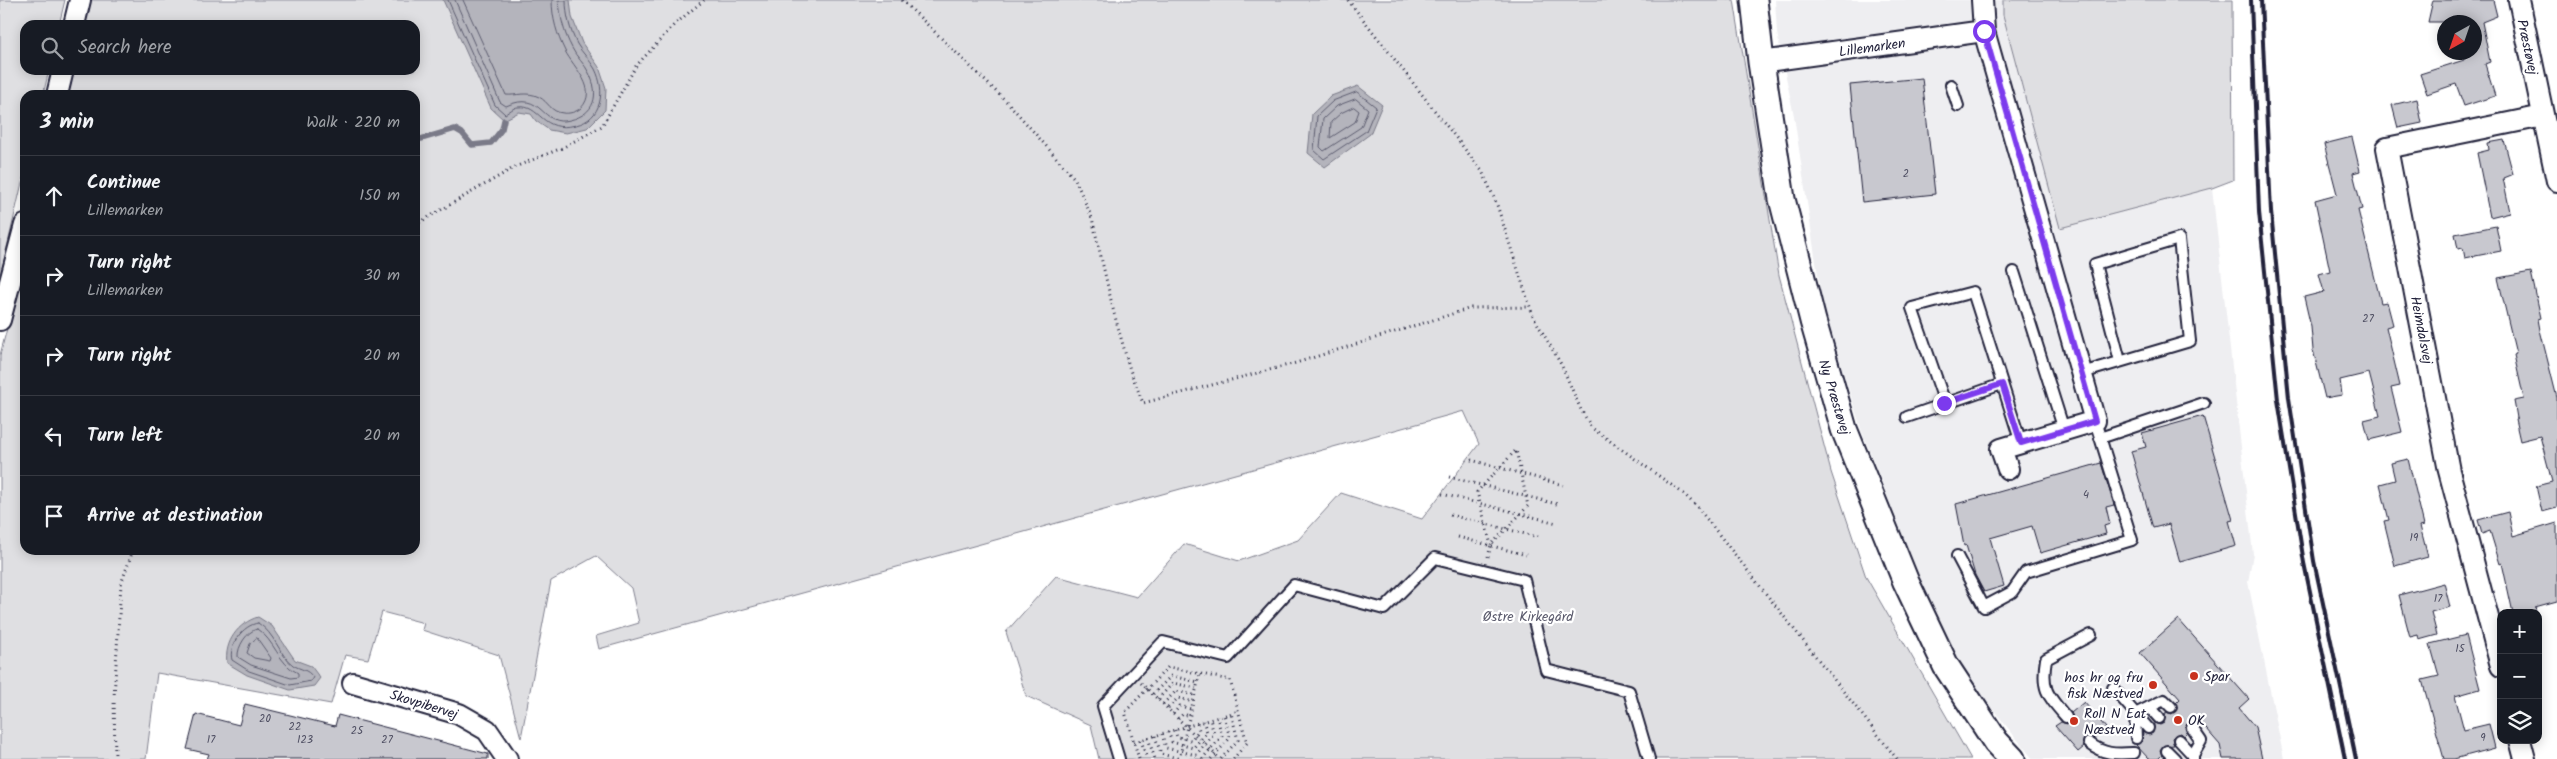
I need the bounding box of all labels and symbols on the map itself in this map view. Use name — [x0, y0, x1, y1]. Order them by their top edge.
north arrow — [2437, 15, 2482, 60]
street label: Præstøvej — [2510, 17, 2544, 77]
route start — [1973, 20, 1996, 43]
street label: Lillemarken — [1838, 32, 1907, 64]
house number: 2 — [1903, 165, 1909, 183]
street label: Heimdalsvej — [2404, 294, 2438, 367]
house number: 27 — [2362, 310, 2375, 328]
street label: Ny Præstøvej — [1812, 357, 1856, 438]
route end — [1933, 392, 1956, 415]
house number: 4 — [2083, 486, 2089, 504]
house number: 19 — [2410, 529, 2419, 547]
house number: 17 — [2434, 590, 2443, 608]
park label: Østre Kirkegård — [1483, 606, 1574, 628]
house number: 15 — [2455, 640, 2466, 658]
place label: Spar — [2204, 666, 2231, 688]
place label: hos hr og fru fisk Næstved — [2065, 667, 2144, 705]
marker: Spar — [2188, 670, 2200, 682]
marker: hos hr og fru fisk Næstved — [2147, 679, 2159, 691]
street label: Skovpibervej — [387, 684, 461, 726]
place label: Roll N Eat Næstved — [2084, 703, 2147, 741]
house number: 20 — [259, 710, 271, 728]
place label: OK — [2188, 710, 2206, 732]
marker: OK — [2172, 714, 2184, 726]
marker: Roll N Eat Næstved — [2068, 715, 2080, 727]
house number: 22 — [289, 718, 301, 736]
house number: 25 — [351, 722, 364, 740]
house number: 9 — [2480, 729, 2486, 747]
house number: 17 — [207, 731, 216, 749]
house number: 123 — [297, 731, 313, 749]
house number: 27 — [381, 731, 394, 749]

